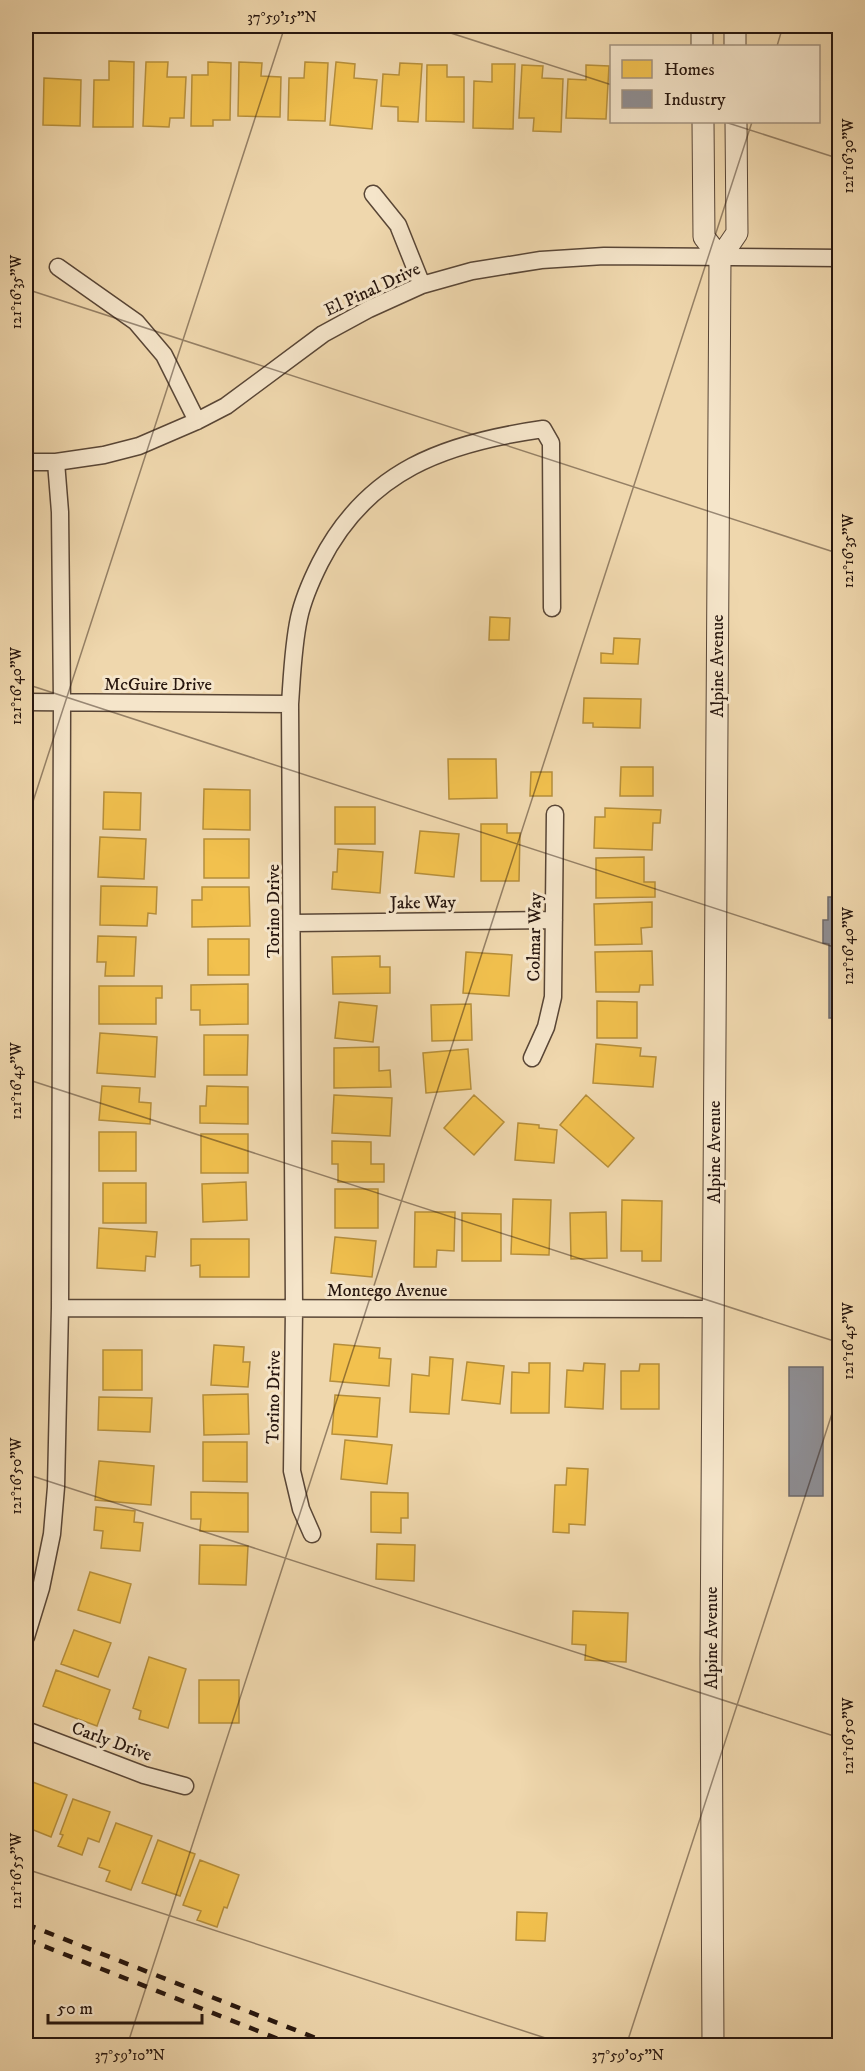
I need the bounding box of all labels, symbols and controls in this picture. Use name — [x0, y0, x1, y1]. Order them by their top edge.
text: 37°59'15"N — [247, 8, 317, 27]
legend — [610, 45, 820, 123]
text: Homes — [664, 59, 715, 81]
text: Industry — [664, 89, 726, 111]
text: 121°16'30"W — [839, 118, 858, 194]
text: 121°16'35"W — [7, 254, 26, 329]
street label: El Pinal Drive — [321, 258, 424, 322]
text: 121°16'35"W — [839, 513, 858, 588]
street label: Alpine Avenue — [707, 614, 729, 718]
text: 121°16'40"W — [7, 647, 26, 725]
street label: McGuire Drive — [104, 674, 212, 696]
street label: Torino Drive — [263, 864, 285, 958]
street label: Jake Way — [388, 891, 457, 915]
street label: Colmar Way — [523, 892, 547, 982]
text: 121°16'40"W — [839, 907, 858, 985]
text: 121°16'45"W — [7, 1042, 26, 1120]
street label: Alpine Avenue — [704, 1100, 726, 1204]
street label: Montego Avenue — [327, 1280, 447, 1302]
text: 121°16'45"W — [839, 1302, 858, 1380]
street label: Torino Drive — [262, 1350, 286, 1444]
text: 121°16'50"W — [7, 1437, 26, 1514]
street label: Alpine Avenue — [701, 1586, 723, 1690]
text: 121°16'50"W — [839, 1697, 858, 1774]
street label: Carly Drive — [68, 1717, 155, 1767]
text: 121°16'55"W — [7, 1833, 26, 1909]
scale bar — [48, 1987, 202, 2025]
text: 50 m — [57, 1998, 93, 2020]
text: 37°59'10"N — [95, 2046, 165, 2065]
text: 37°59'05"N — [592, 2046, 664, 2065]

